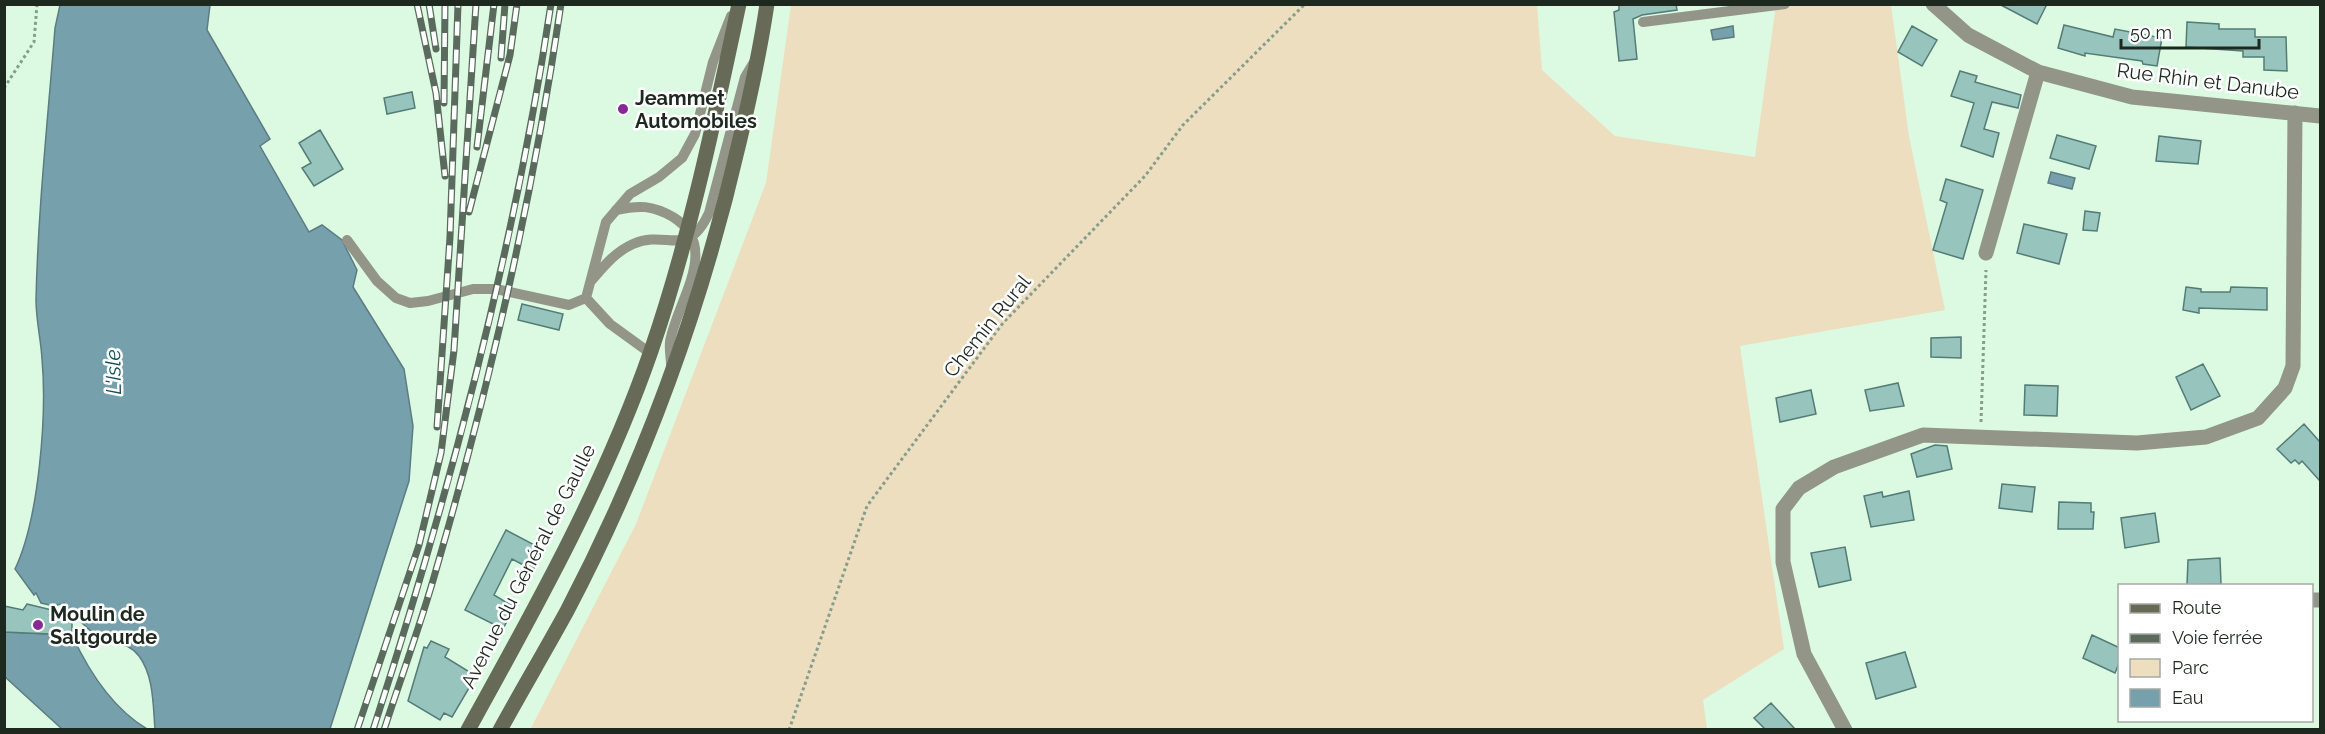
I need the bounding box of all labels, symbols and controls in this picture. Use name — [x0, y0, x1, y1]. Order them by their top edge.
scale bar — [2121, 12, 2259, 50]
text: 50 m — [2130, 22, 2172, 43]
street label: Rue Rhin et Danube — [2115, 58, 2301, 104]
place label: Jeammet Automobiles — [635, 86, 757, 133]
marker: Jeammet Automobiles — [616, 102, 630, 116]
street label: Chemin Rural — [938, 270, 1036, 382]
water label: L'Isle — [100, 349, 126, 395]
street label: Avenue du Général de Gaulle — [456, 440, 600, 692]
legend — [2118, 584, 2313, 722]
text: Route — [2172, 597, 2222, 618]
place label: Moulin de Saltgourde — [50, 602, 157, 649]
marker: Moulin de Saltgourde — [31, 618, 45, 632]
text: Voie ferrée — [2172, 627, 2263, 648]
text: Parc — [2172, 657, 2209, 678]
text: Eau — [2172, 687, 2203, 708]

